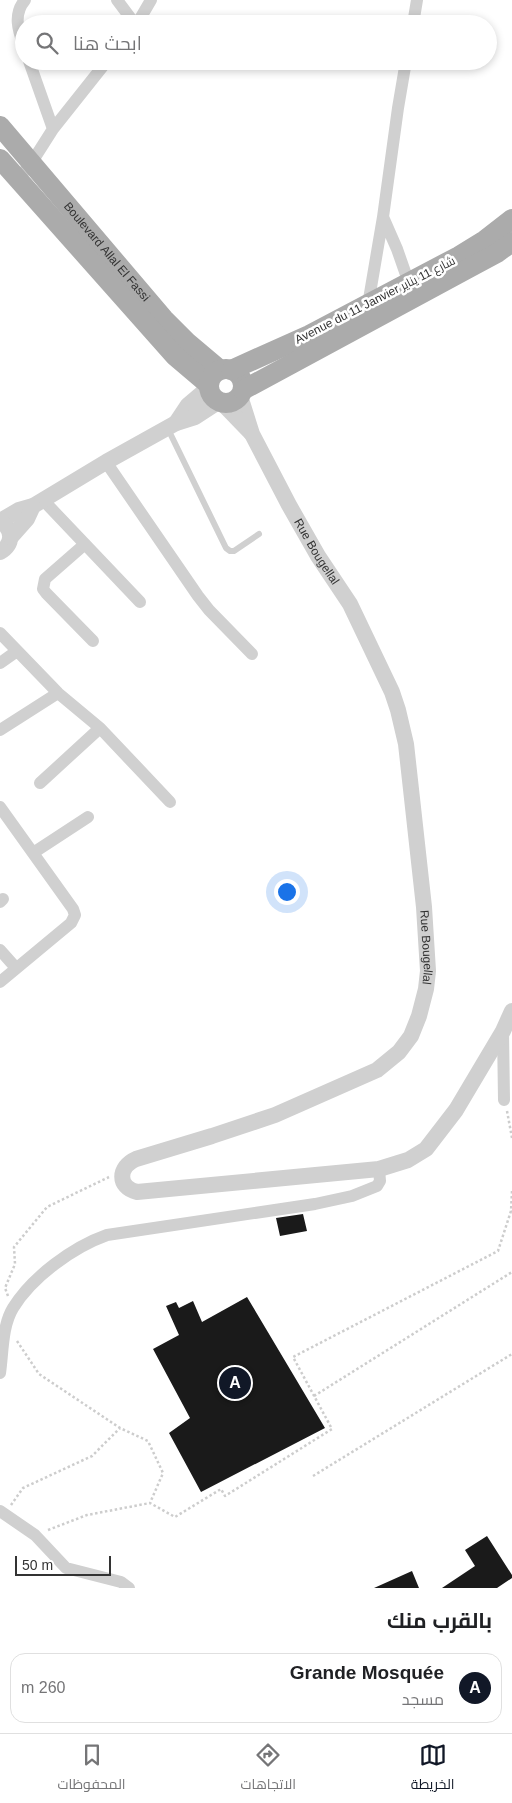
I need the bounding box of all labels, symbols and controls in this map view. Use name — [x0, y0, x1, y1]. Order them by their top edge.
search box — [15, 15, 497, 70]
icon: search — [33, 29, 61, 57]
text: ابحث هنا — [73, 33, 142, 54]
street label: Boulevard Allal El Fassi — [61, 199, 153, 304]
street label: Avenue du 11 Janvier شارع 11 يناير — [293, 253, 458, 347]
street label: Rue Bougellal — [291, 516, 342, 587]
your location — [274, 879, 300, 905]
street label: Rue Bougellal — [417, 909, 435, 985]
pin: A — [219, 1364, 251, 1402]
scale bar — [15, 1553, 111, 1576]
text: 50 m — [22, 1557, 53, 1573]
text: بالقرب منك — [387, 1609, 492, 1632]
text: Grande Mosquée — [290, 1662, 444, 1683]
text: 260 m — [21, 1679, 65, 1696]
text: A — [469, 1679, 481, 1696]
text: مسجد — [402, 1691, 444, 1708]
tab: المحفوظات — [57, 1741, 126, 1797]
tab: الاتجاهات — [241, 1741, 296, 1797]
tab: الخريطة — [411, 1741, 455, 1797]

